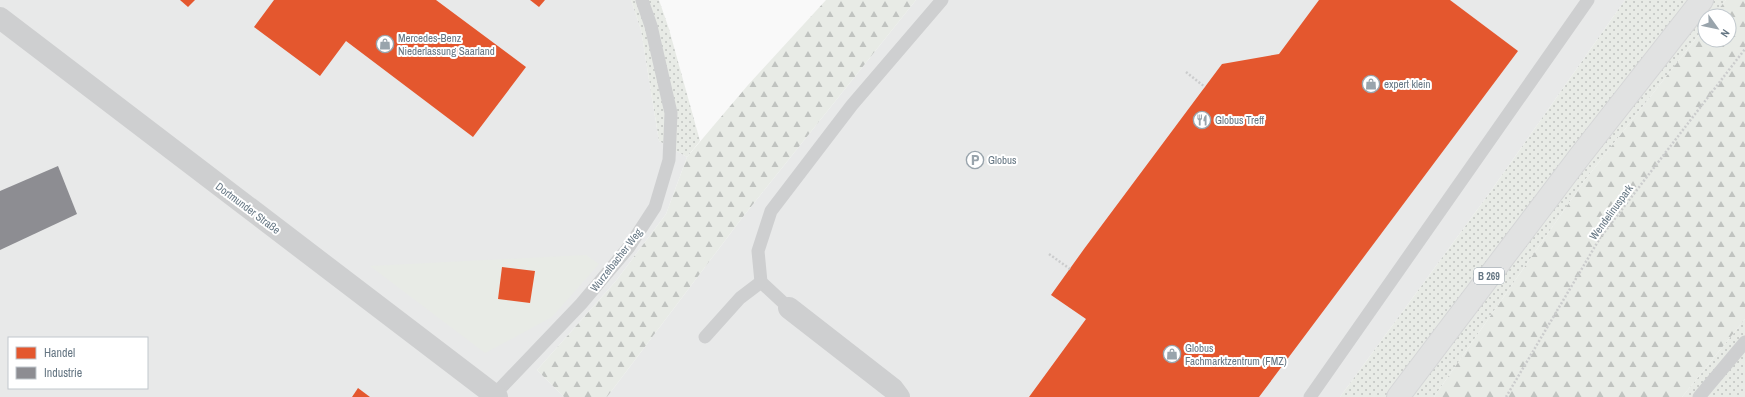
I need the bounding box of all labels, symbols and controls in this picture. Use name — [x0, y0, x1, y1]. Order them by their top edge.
north arrow — [1697, 8, 1737, 48]
text: N — [1718, 27, 1733, 40]
place label: Mercedes-Benz Niederlassung Saarland — [398, 31, 495, 58]
shop icon: Mercedes-Benz Niederlassung Saarland — [375, 34, 395, 54]
shop icon: expert klein — [1361, 74, 1381, 94]
place label: expert klein — [1384, 77, 1431, 91]
restaurant icon: Globus Treff — [1192, 110, 1212, 130]
place label: Globus Treff — [1215, 113, 1264, 127]
parking icon: Globus — [965, 150, 985, 170]
place label: Globus — [988, 153, 1017, 167]
street label: Dortmunder Straße — [213, 179, 283, 237]
street label: Wendelinuspark — [1586, 181, 1636, 242]
street label: Wurzelbacher Weg — [587, 226, 645, 294]
road number: B 269 — [1474, 268, 1504, 284]
legend — [8, 337, 148, 389]
place label: Globus Fachmarktzentrum (FMZ) — [1185, 341, 1287, 368]
shop icon: Globus Fachmarktzentrum (FMZ) — [1162, 344, 1182, 364]
text: Handel — [44, 345, 75, 361]
text: Industrie — [44, 365, 82, 381]

